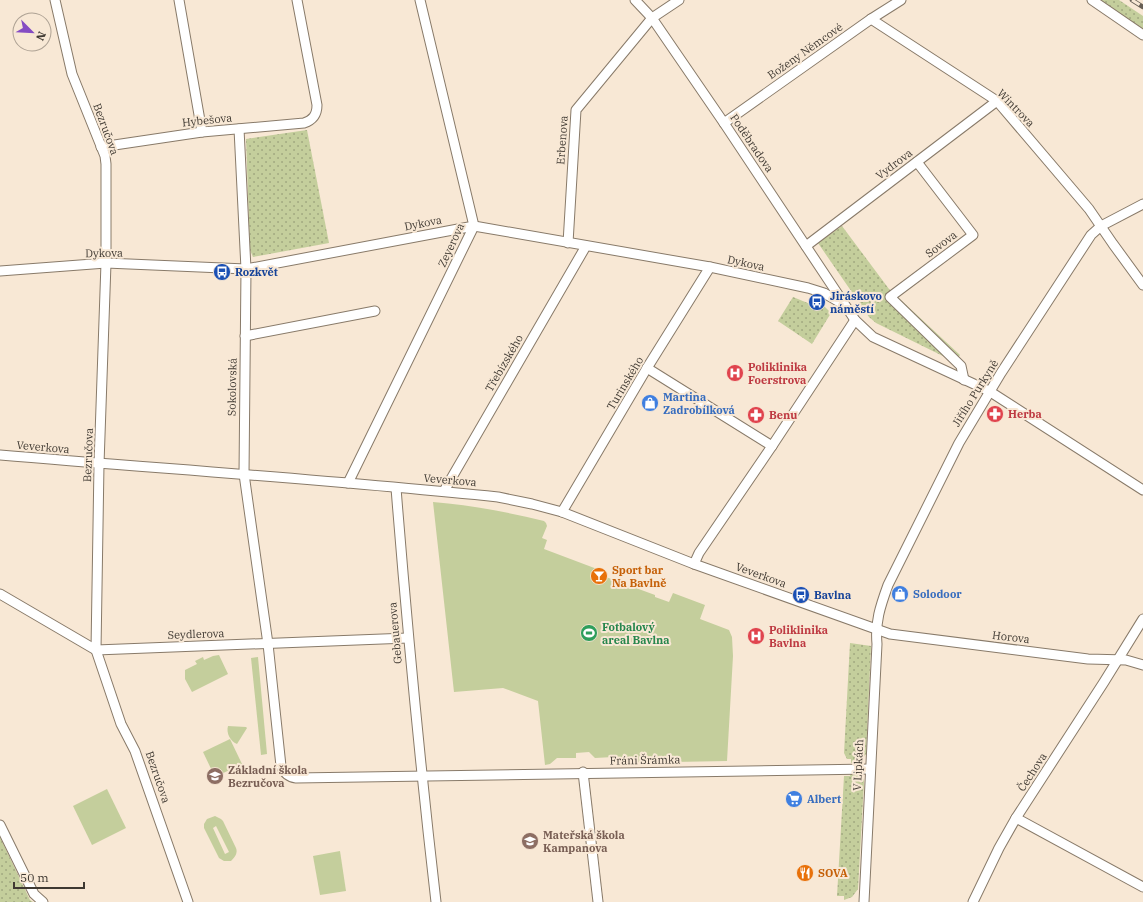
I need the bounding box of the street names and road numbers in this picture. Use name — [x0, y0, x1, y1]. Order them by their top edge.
street label: Boženy Němcové — [765, 20, 845, 82]
street label: Wintrova — [994, 86, 1038, 130]
street label: Bezručova — [90, 101, 122, 157]
street label: Hybešova — [181, 110, 233, 130]
street label: Poděbradova — [727, 111, 777, 175]
street label: Erbenova — [553, 115, 571, 165]
street label: Vydrova — [873, 146, 915, 182]
street label: Dykova — [403, 213, 443, 233]
street label: Zeyerova — [435, 221, 467, 269]
street label: Sovova — [922, 228, 960, 260]
street label: Dykova — [85, 246, 123, 260]
street label: Dykova — [726, 252, 766, 274]
street label: Třebízského — [482, 332, 526, 394]
street label: Turinského — [604, 354, 646, 412]
street label: Jiřího Purkyně — [949, 357, 1001, 429]
street label: Sokolovská — [224, 358, 240, 416]
street label: Bezručova — [80, 428, 96, 482]
street label: Veverkova — [16, 438, 70, 456]
street label: Veverkova — [423, 471, 477, 489]
street label: Veverkova — [734, 559, 788, 591]
street label: Gebauerova — [385, 602, 405, 664]
street label: Seydlerova — [167, 626, 225, 642]
street label: Horova — [991, 628, 1031, 646]
street label: V Lipkách — [850, 739, 866, 791]
street label: Bezručova — [143, 749, 173, 805]
street label: Čechova — [1014, 750, 1050, 794]
street label: Fráni Šrámka — [609, 752, 681, 768]

